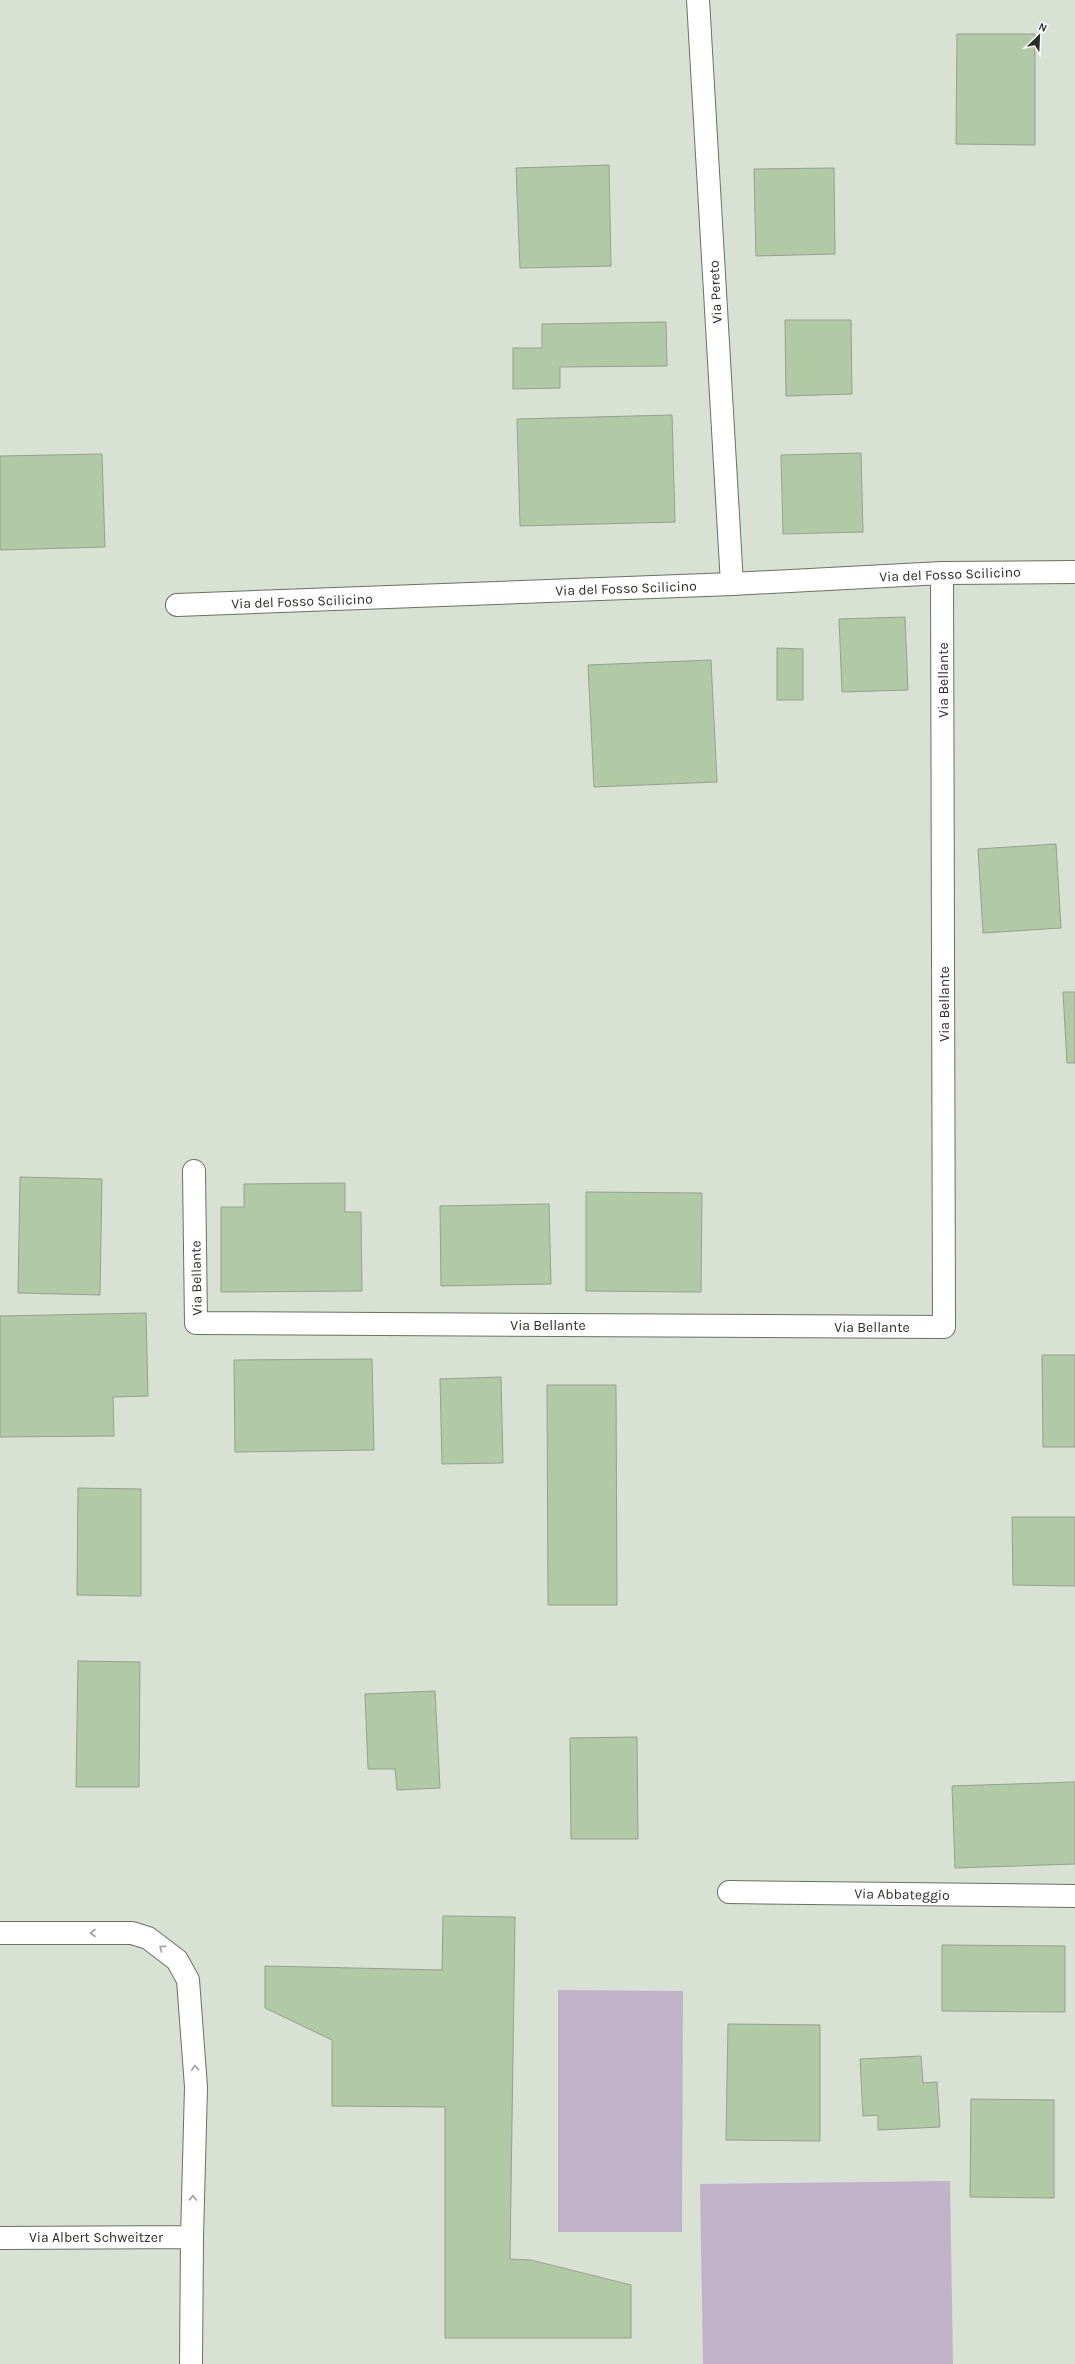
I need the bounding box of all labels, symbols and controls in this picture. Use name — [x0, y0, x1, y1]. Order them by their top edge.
north arrow — [1019, 16, 1059, 56]
text: N — [1037, 20, 1049, 35]
street label: Via Pereto — [705, 260, 726, 324]
street label: Via del Fosso Scilicino — [879, 564, 1021, 585]
street label: Via del Fosso Scilicino — [555, 578, 697, 599]
street label: Via del Fosso Scilicino — [231, 591, 373, 612]
street label: Via Bellante — [935, 642, 952, 718]
street label: Via Bellante — [936, 966, 953, 1042]
street label: Via Bellante — [187, 1240, 206, 1316]
street label: Via Bellante — [510, 1317, 586, 1334]
street label: Via Bellante — [834, 1319, 910, 1336]
street label: Via Abbateggio — [854, 1885, 950, 1904]
one-way arrow — [90, 1929, 96, 1937]
one-way arrow — [159, 1946, 166, 1953]
one-way arrow — [191, 2065, 200, 2071]
one-way arrow — [189, 2195, 197, 2201]
street label: Via Albert Schweitzer — [29, 2229, 164, 2246]

